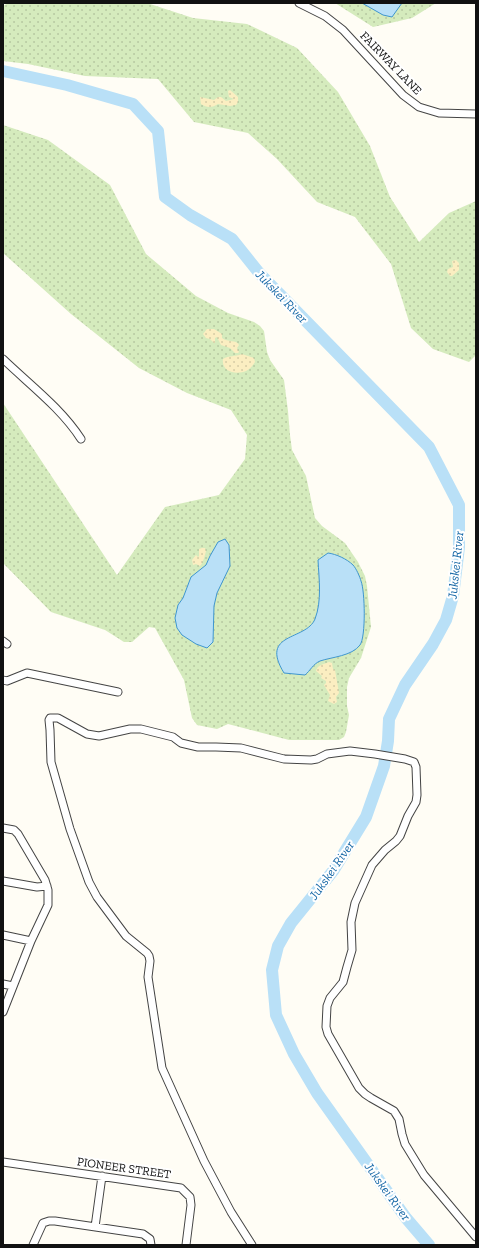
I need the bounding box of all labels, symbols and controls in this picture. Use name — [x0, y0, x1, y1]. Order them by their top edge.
street label: FAIRWAY LANE — [357, 29, 425, 97]
water label: Jukskei River — [252, 266, 311, 327]
water label: Jukskei River — [444, 530, 467, 601]
water label: Jukskei River — [305, 838, 357, 903]
street label: PIONEER STREET — [76, 1154, 173, 1182]
water label: Jukskei River — [361, 1158, 414, 1224]

